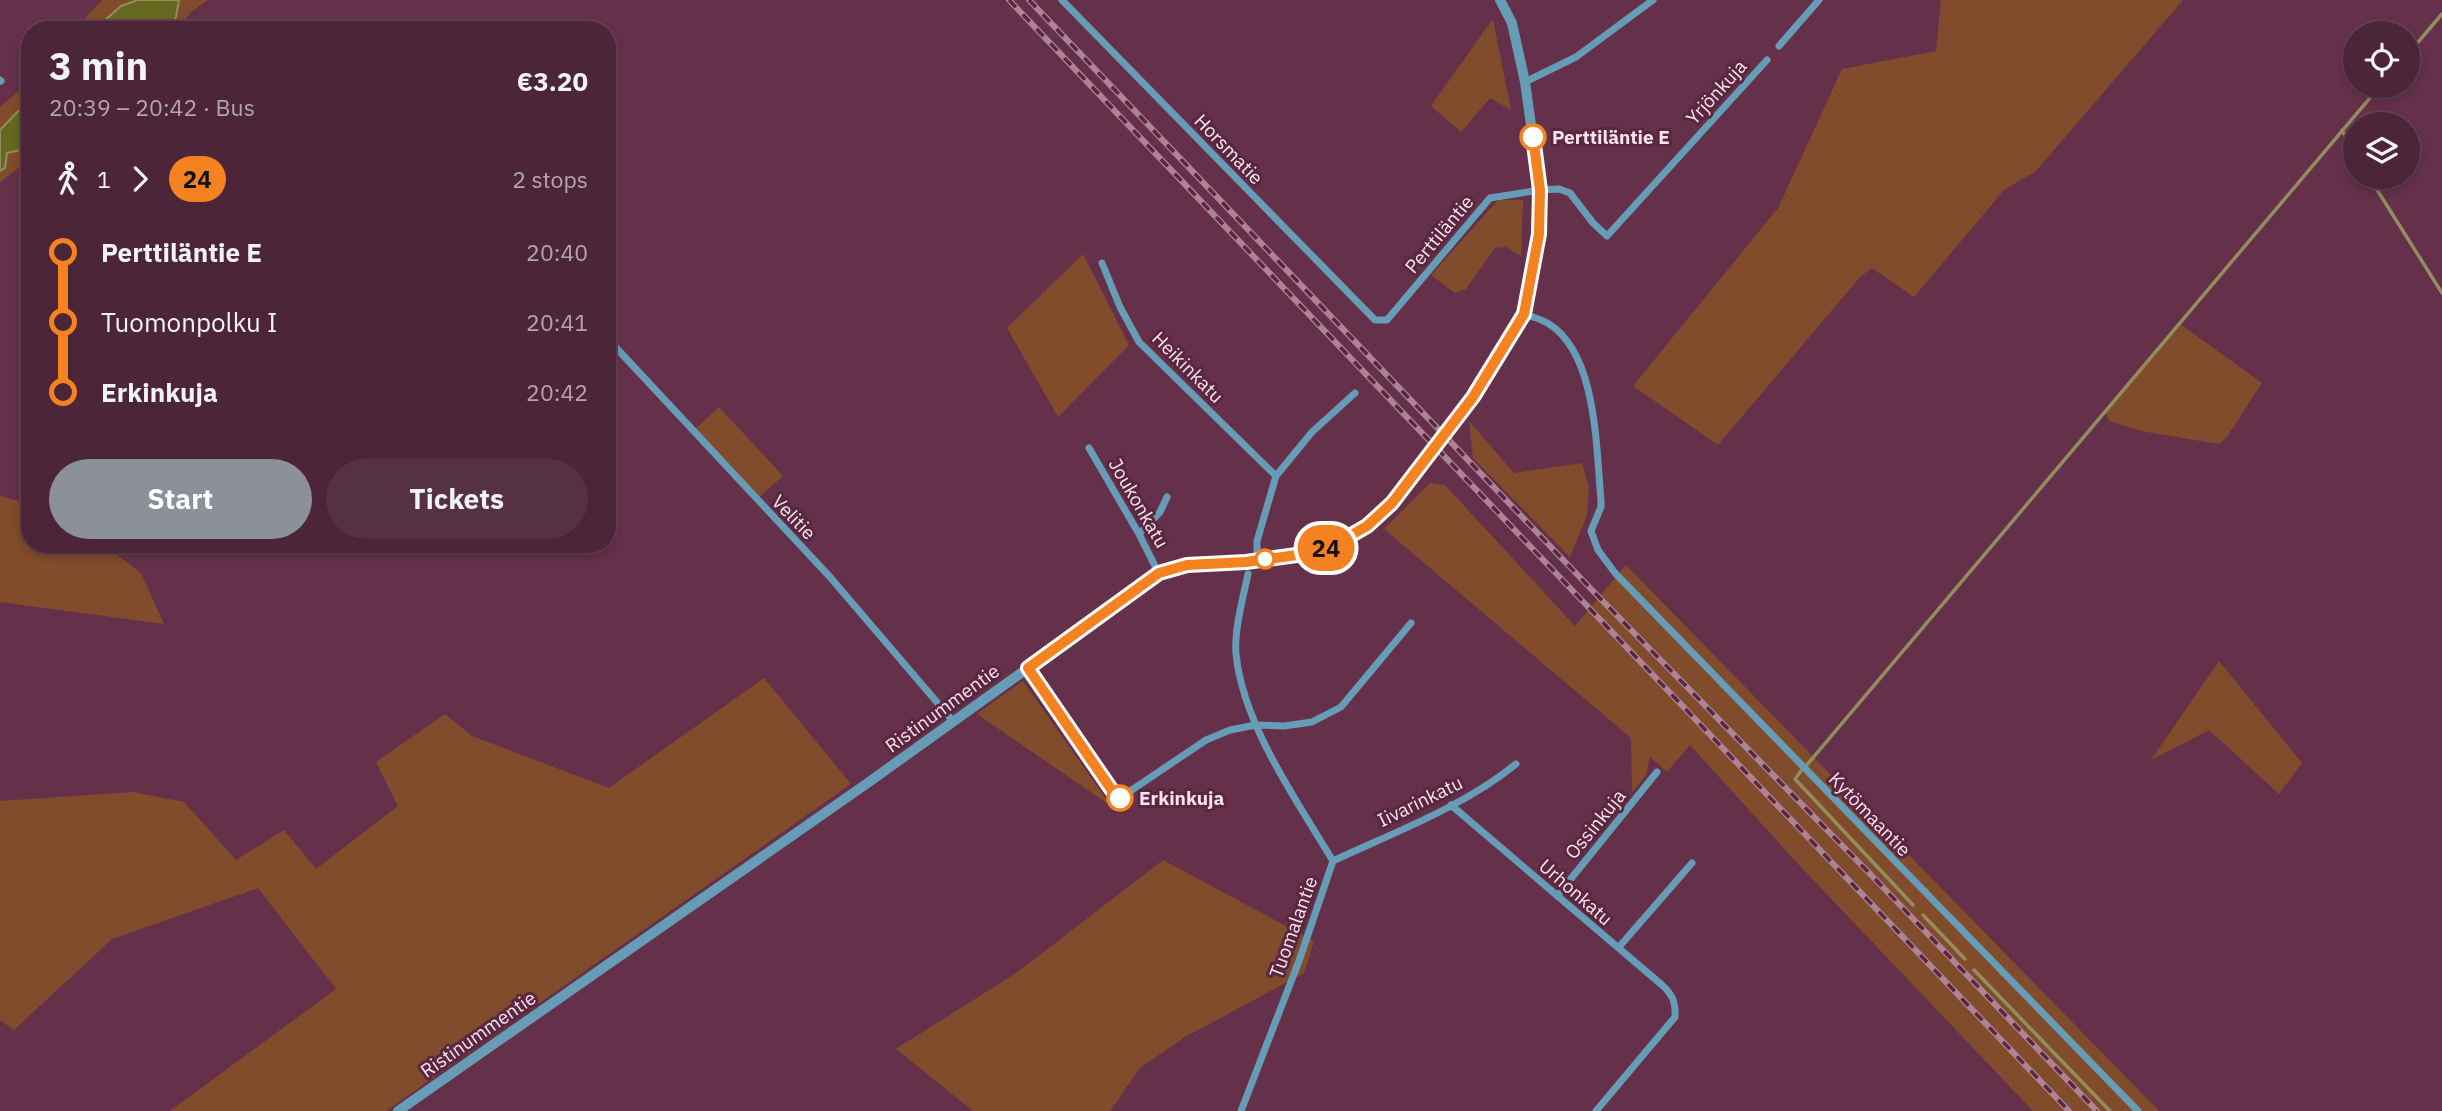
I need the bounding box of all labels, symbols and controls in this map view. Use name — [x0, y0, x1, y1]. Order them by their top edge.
map controls — [2343, 21, 2420, 189]
button: locate — [2343, 21, 2420, 98]
text: 3 min — [49, 41, 148, 90]
street label: Yrjönkuja — [1681, 55, 1751, 129]
text: €3.20 — [517, 64, 588, 98]
text: 20:39 – 20:42 · Bus — [49, 92, 255, 122]
street label: Horsmatie — [1189, 109, 1269, 189]
button: layers — [2343, 112, 2420, 189]
marker: Perttiläntie E — [1520, 124, 1546, 150]
place label: Perttiläntie E — [1552, 125, 1670, 149]
icon: walk — [49, 160, 87, 198]
icon: forward — [121, 160, 159, 198]
text: 24 — [183, 163, 212, 195]
text: 1 — [97, 164, 111, 194]
text: 2 stops — [512, 164, 588, 194]
street label: Perttiläntie — [1399, 190, 1479, 278]
text: Perttiläntie E — [101, 235, 262, 269]
text: 20:40 — [526, 237, 588, 267]
text: Tuomonpolku I — [101, 305, 277, 339]
text: 20:41 — [526, 307, 588, 337]
street label: Heikinkatu — [1147, 326, 1229, 408]
text: Erkinkuja — [101, 375, 218, 409]
text: 20:42 — [526, 377, 588, 407]
street label: Joukonkatu — [1104, 454, 1174, 552]
button: Start — [49, 459, 312, 539]
button: Tickets — [326, 459, 588, 539]
street label: Velitie — [767, 490, 821, 544]
line badge: 24 — [1294, 525, 1358, 571]
text: 24 — [1312, 532, 1340, 564]
unlabelled marker — [1255, 549, 1275, 569]
street label: Ristinummentie — [880, 659, 1004, 757]
street label: Kytömaantie — [1824, 767, 1916, 861]
street label: Iivarinkatu — [1374, 770, 1466, 832]
street label: Ossinkuja — [1560, 784, 1630, 864]
marker: Erkinkuja — [1107, 785, 1133, 811]
place label: Erkinkuja — [1139, 786, 1224, 810]
street label: Urhonkatu — [1534, 854, 1618, 930]
street label: Tuomalantie — [1264, 873, 1322, 981]
street label: Ristinummentie — [416, 985, 540, 1083]

